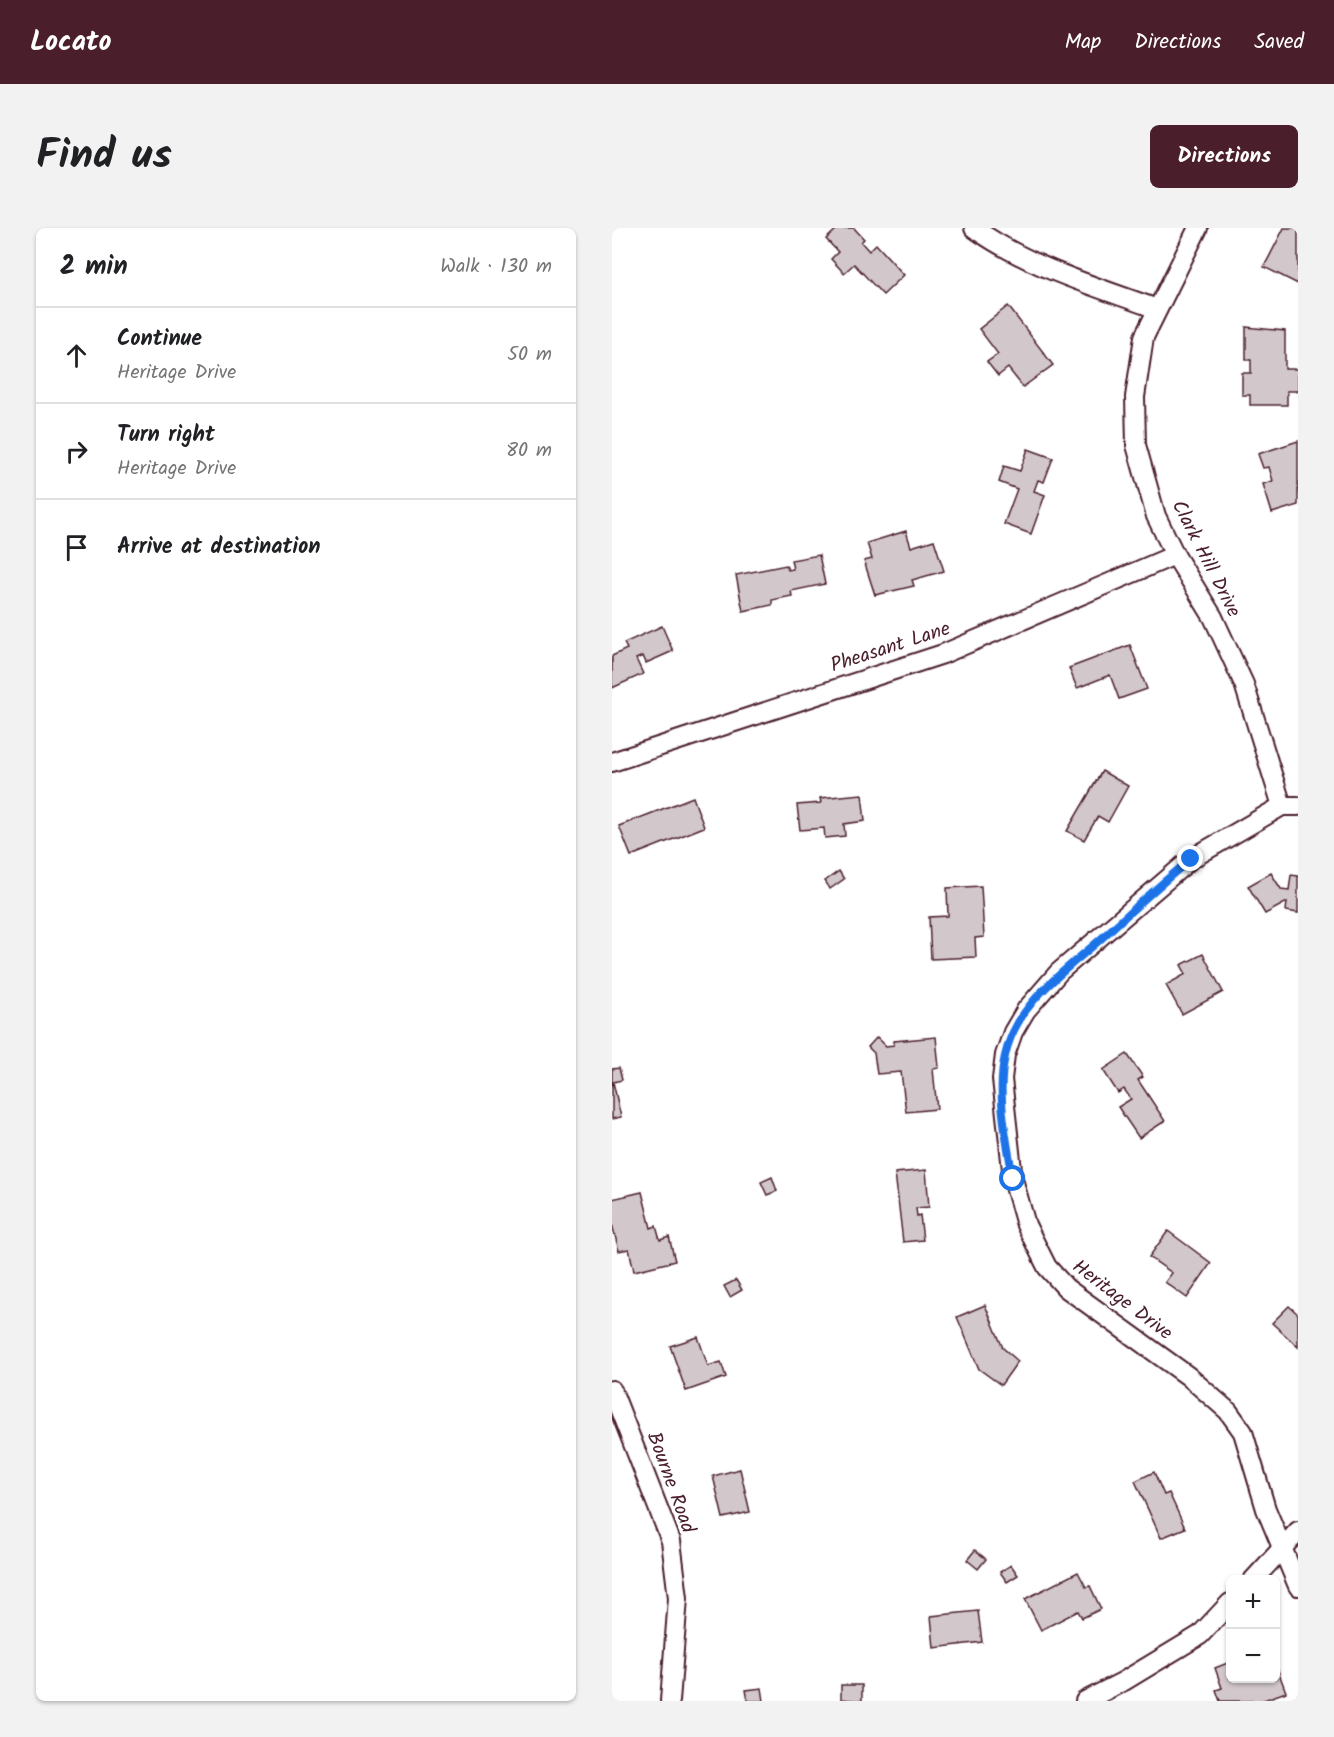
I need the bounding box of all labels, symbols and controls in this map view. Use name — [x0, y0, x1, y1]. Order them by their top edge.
text: Locato — [30, 20, 111, 65]
text: Map — [1065, 26, 1101, 59]
text: Directions — [1134, 26, 1221, 59]
text: Saved — [1254, 26, 1304, 59]
text: Find us — [36, 123, 172, 190]
button: Directions — [1150, 125, 1298, 188]
text: 2 min — [60, 246, 128, 288]
text: Walk · 130 m — [440, 251, 552, 283]
text: Continue — [117, 322, 202, 357]
icon: ahead — [60, 339, 93, 372]
text: 50 m — [507, 339, 552, 371]
text: Heritage Drive — [117, 357, 236, 389]
text: Turn right — [117, 418, 215, 453]
icon: right — [60, 435, 93, 468]
text: 80 m — [506, 435, 552, 467]
text: Heritage Drive — [117, 453, 236, 485]
street label: Clark Hill Drive — [1162, 495, 1249, 623]
text: Arrive at destination — [117, 530, 320, 565]
icon: arrive — [60, 531, 93, 564]
street label: Pheasant Lane — [827, 613, 955, 682]
route end — [1177, 845, 1203, 871]
route start — [999, 1165, 1025, 1191]
street label: Heritage Drive — [1065, 1252, 1179, 1349]
street label: Bourne Road — [637, 1427, 704, 1539]
map controls — [1226, 1575, 1280, 1683]
button: + — [1226, 1575, 1280, 1629]
button: − — [1226, 1629, 1280, 1683]

